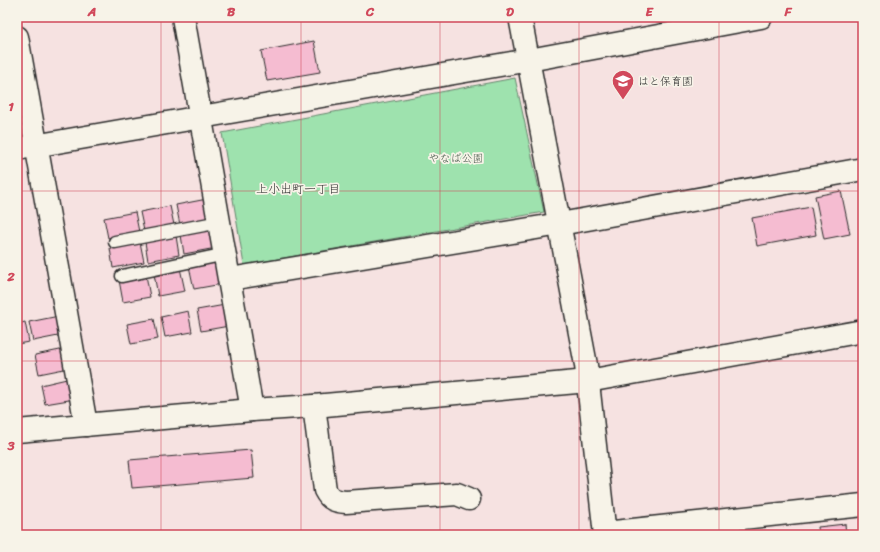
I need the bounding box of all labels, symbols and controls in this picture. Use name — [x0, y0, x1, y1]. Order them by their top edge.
text: A — [87, 0, 96, 23]
text: B — [227, 0, 236, 23]
text: C — [365, 0, 375, 23]
text: D — [506, 0, 514, 23]
text: E — [645, 0, 654, 23]
text: F — [783, 0, 792, 23]
school or university icon: はと保育園 — [610, 68, 636, 101]
place label: はと保育園 — [638, 72, 693, 91]
text: 1 — [8, 95, 14, 118]
park label: やなば公園 — [429, 149, 484, 168]
district label: 上小出町一丁目 — [256, 178, 340, 200]
text: 2 — [6, 265, 15, 288]
text: 3 — [6, 434, 15, 457]

